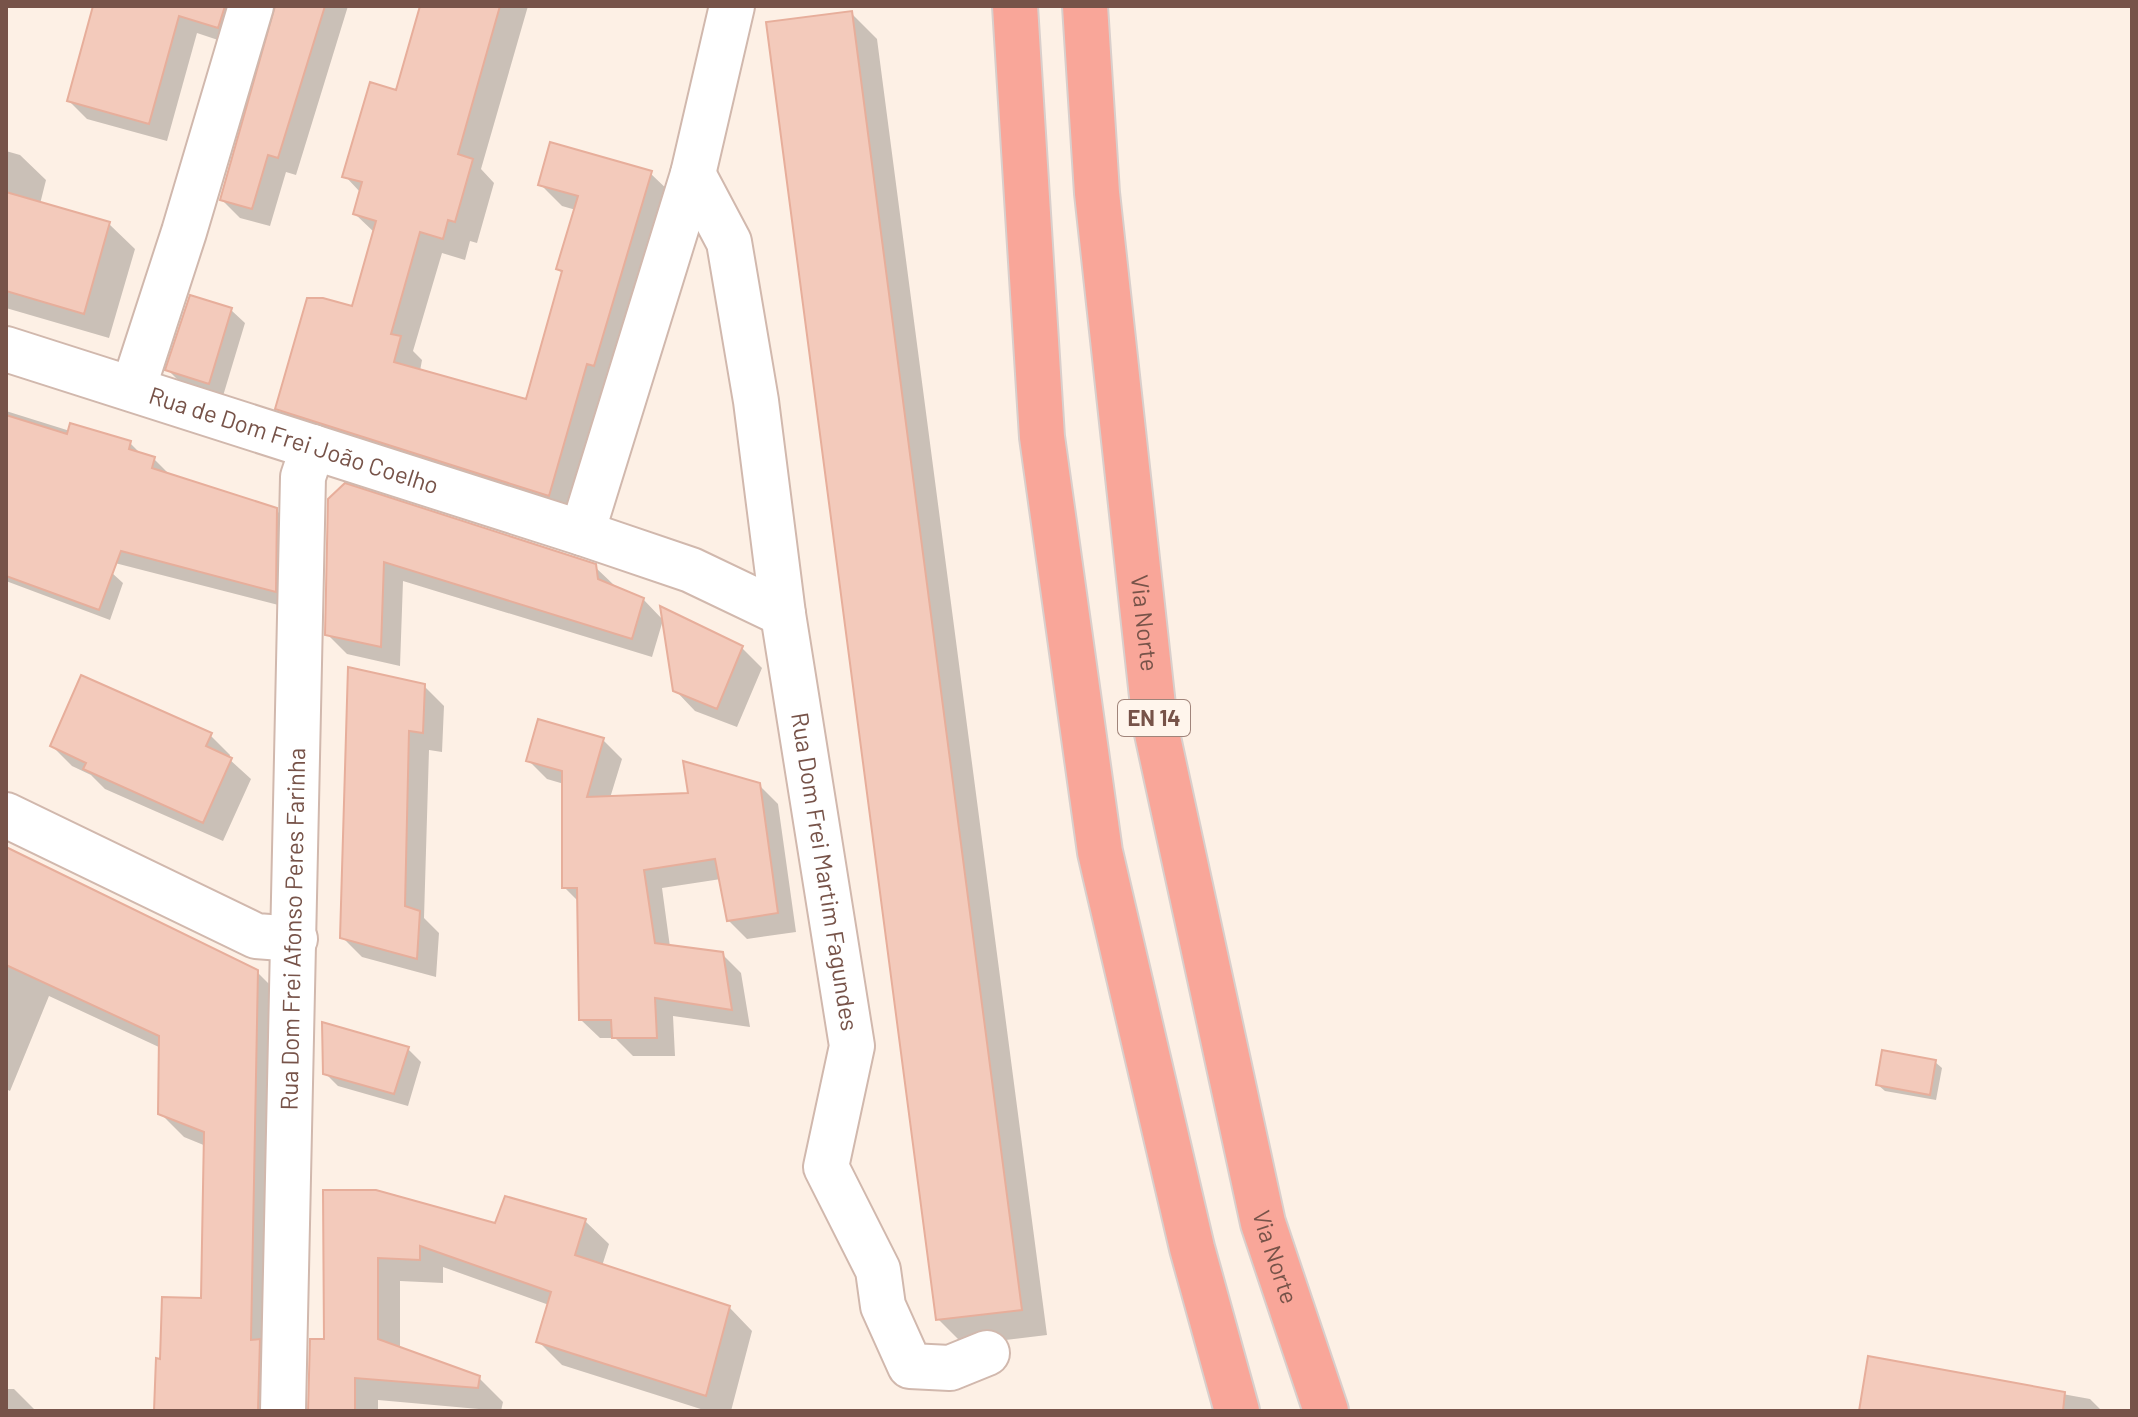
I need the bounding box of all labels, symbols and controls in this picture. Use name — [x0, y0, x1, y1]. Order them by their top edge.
street label: Rua de Dom Frei João Coelho — [146, 380, 443, 499]
street label: Via Norte — [1126, 573, 1165, 673]
road number: EN 14 — [1118, 700, 1190, 736]
street label: Rua Dom Frei Martim Fagundes — [786, 710, 865, 1033]
street label: Rua Dom Frei Afonso Peres Farinha — [273, 748, 310, 1111]
street label: Via Norte — [1248, 1207, 1305, 1307]

